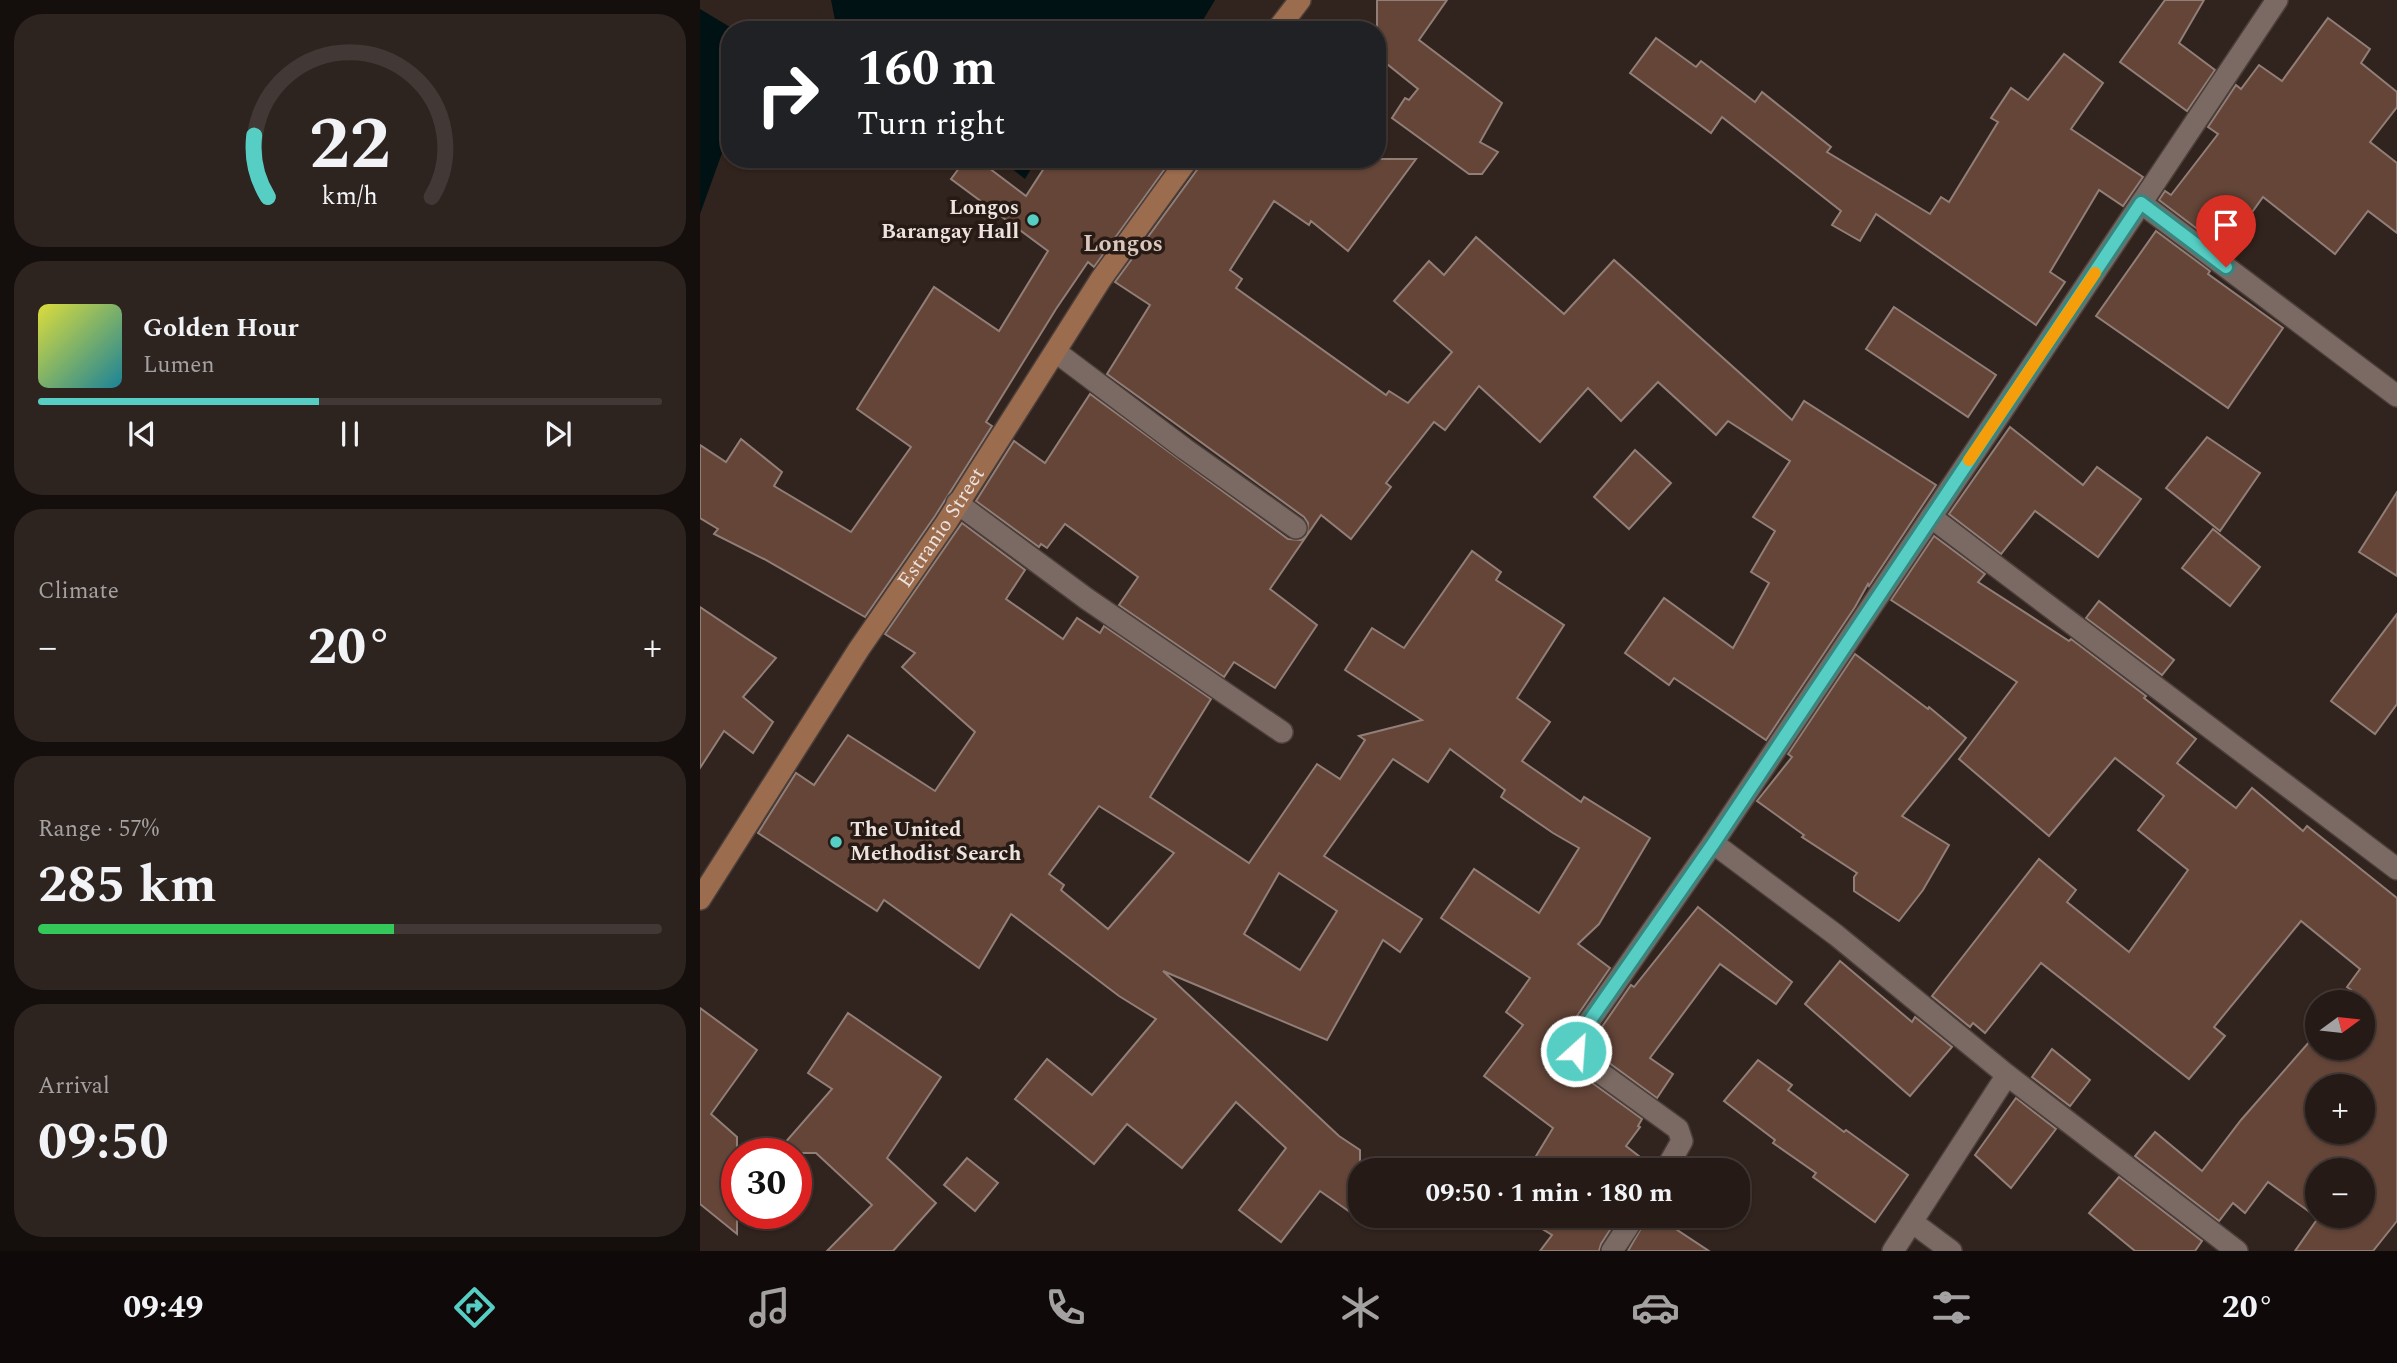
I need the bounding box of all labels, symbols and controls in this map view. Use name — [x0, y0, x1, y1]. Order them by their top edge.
text: 160 m — [857, 32, 996, 107]
icon: right — [742, 49, 833, 140]
text: 22 — [309, 90, 391, 201]
text: Turn right — [857, 100, 1005, 149]
text: km/h — [322, 178, 378, 216]
place label: Longos Barangay Hall — [881, 192, 1019, 248]
pin — [2196, 195, 2256, 267]
icon: arrive — [2207, 206, 2245, 244]
marker: Longos Barangay Hall — [1025, 212, 1041, 228]
district label: Longos — [1083, 226, 1163, 262]
text: Golden Hour — [143, 308, 299, 348]
text: Lumen — [143, 348, 215, 383]
icon: previous — [123, 415, 161, 453]
icon: pause — [331, 415, 369, 453]
icon: next — [539, 415, 577, 453]
street label: Estranio Street — [890, 461, 993, 595]
text: Climate — [38, 574, 119, 609]
text: 20° — [308, 608, 392, 687]
text: − — [38, 619, 57, 677]
text: + — [643, 619, 662, 677]
text: Range · 57% — [38, 812, 159, 847]
place label: The United Methodist Search — [850, 814, 1021, 870]
marker: The United Methodist Search — [828, 834, 844, 850]
text: 285 km — [38, 846, 217, 925]
north arrow — [2305, 990, 2375, 1060]
map controls — [2305, 990, 2375, 1228]
position arrow — [1539, 1014, 1613, 1088]
text: Arrival — [38, 1069, 110, 1104]
button: + — [2305, 1074, 2375, 1144]
text: 09:50 — [38, 1103, 169, 1182]
speed limit sign: 30 — [721, 1138, 812, 1229]
button: − — [2305, 1158, 2375, 1228]
text: 09:50 · 1 min · 180 m — [1425, 1173, 1673, 1213]
text: 09:49 — [123, 1283, 204, 1332]
icon: directions — [450, 1283, 499, 1332]
icon: music — [745, 1283, 794, 1332]
icon: phone — [1041, 1283, 1090, 1332]
icon: climate — [1336, 1283, 1385, 1332]
icon: car — [1631, 1283, 1680, 1332]
icon: filters — [1927, 1283, 1976, 1332]
text: 20° — [2222, 1283, 2274, 1332]

